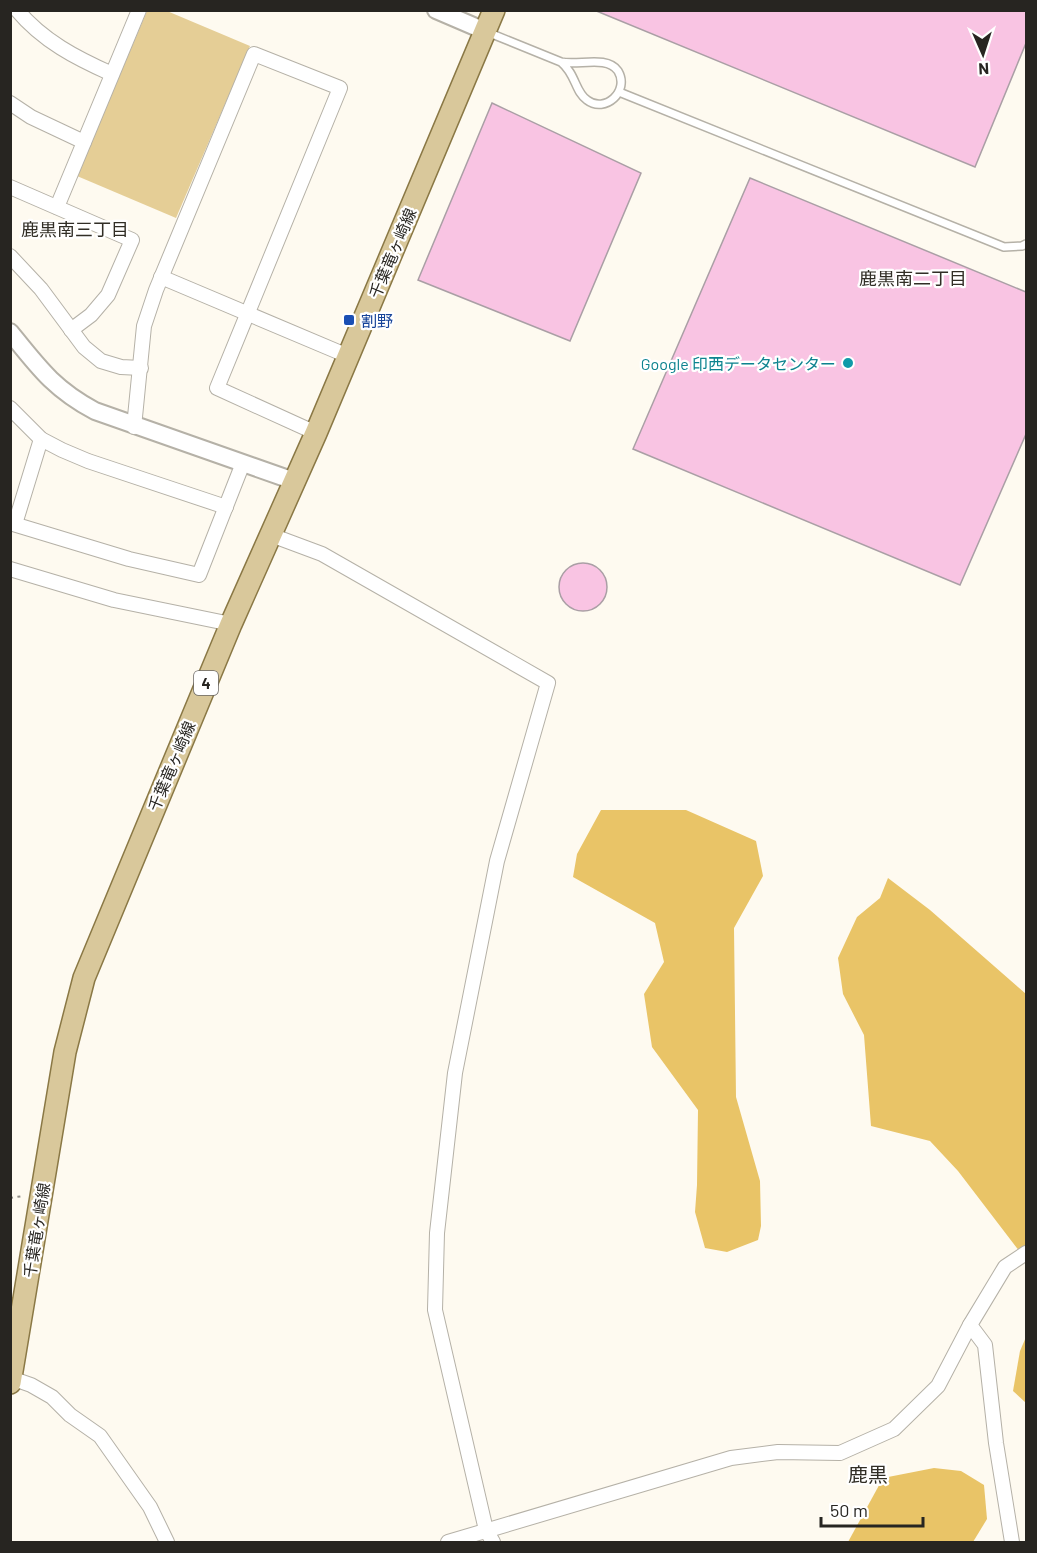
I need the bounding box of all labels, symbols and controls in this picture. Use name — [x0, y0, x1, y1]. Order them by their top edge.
north arrow — [953, 24, 1013, 84]
text: N — [978, 60, 990, 79]
street label: 千葉竜ヶ崎線 — [364, 205, 420, 301]
district label: 鹿黒南三丁目 — [21, 218, 129, 240]
district label: 鹿黒南二丁目 — [859, 267, 967, 289]
place label: 割野 — [361, 311, 393, 330]
marker: 割野 — [342, 313, 356, 327]
place label: Google 印西データセンター — [641, 354, 836, 373]
marker: Google 印西データセンター — [841, 356, 855, 370]
road number: 4 — [194, 671, 218, 695]
street label: 千葉竜ヶ崎線 — [143, 718, 199, 814]
street label: 千葉竜ヶ崎線 — [19, 1181, 53, 1279]
district label: 鹿黒 — [848, 1462, 888, 1486]
scale bar — [821, 1490, 923, 1528]
text: 50 m — [830, 1499, 868, 1521]

